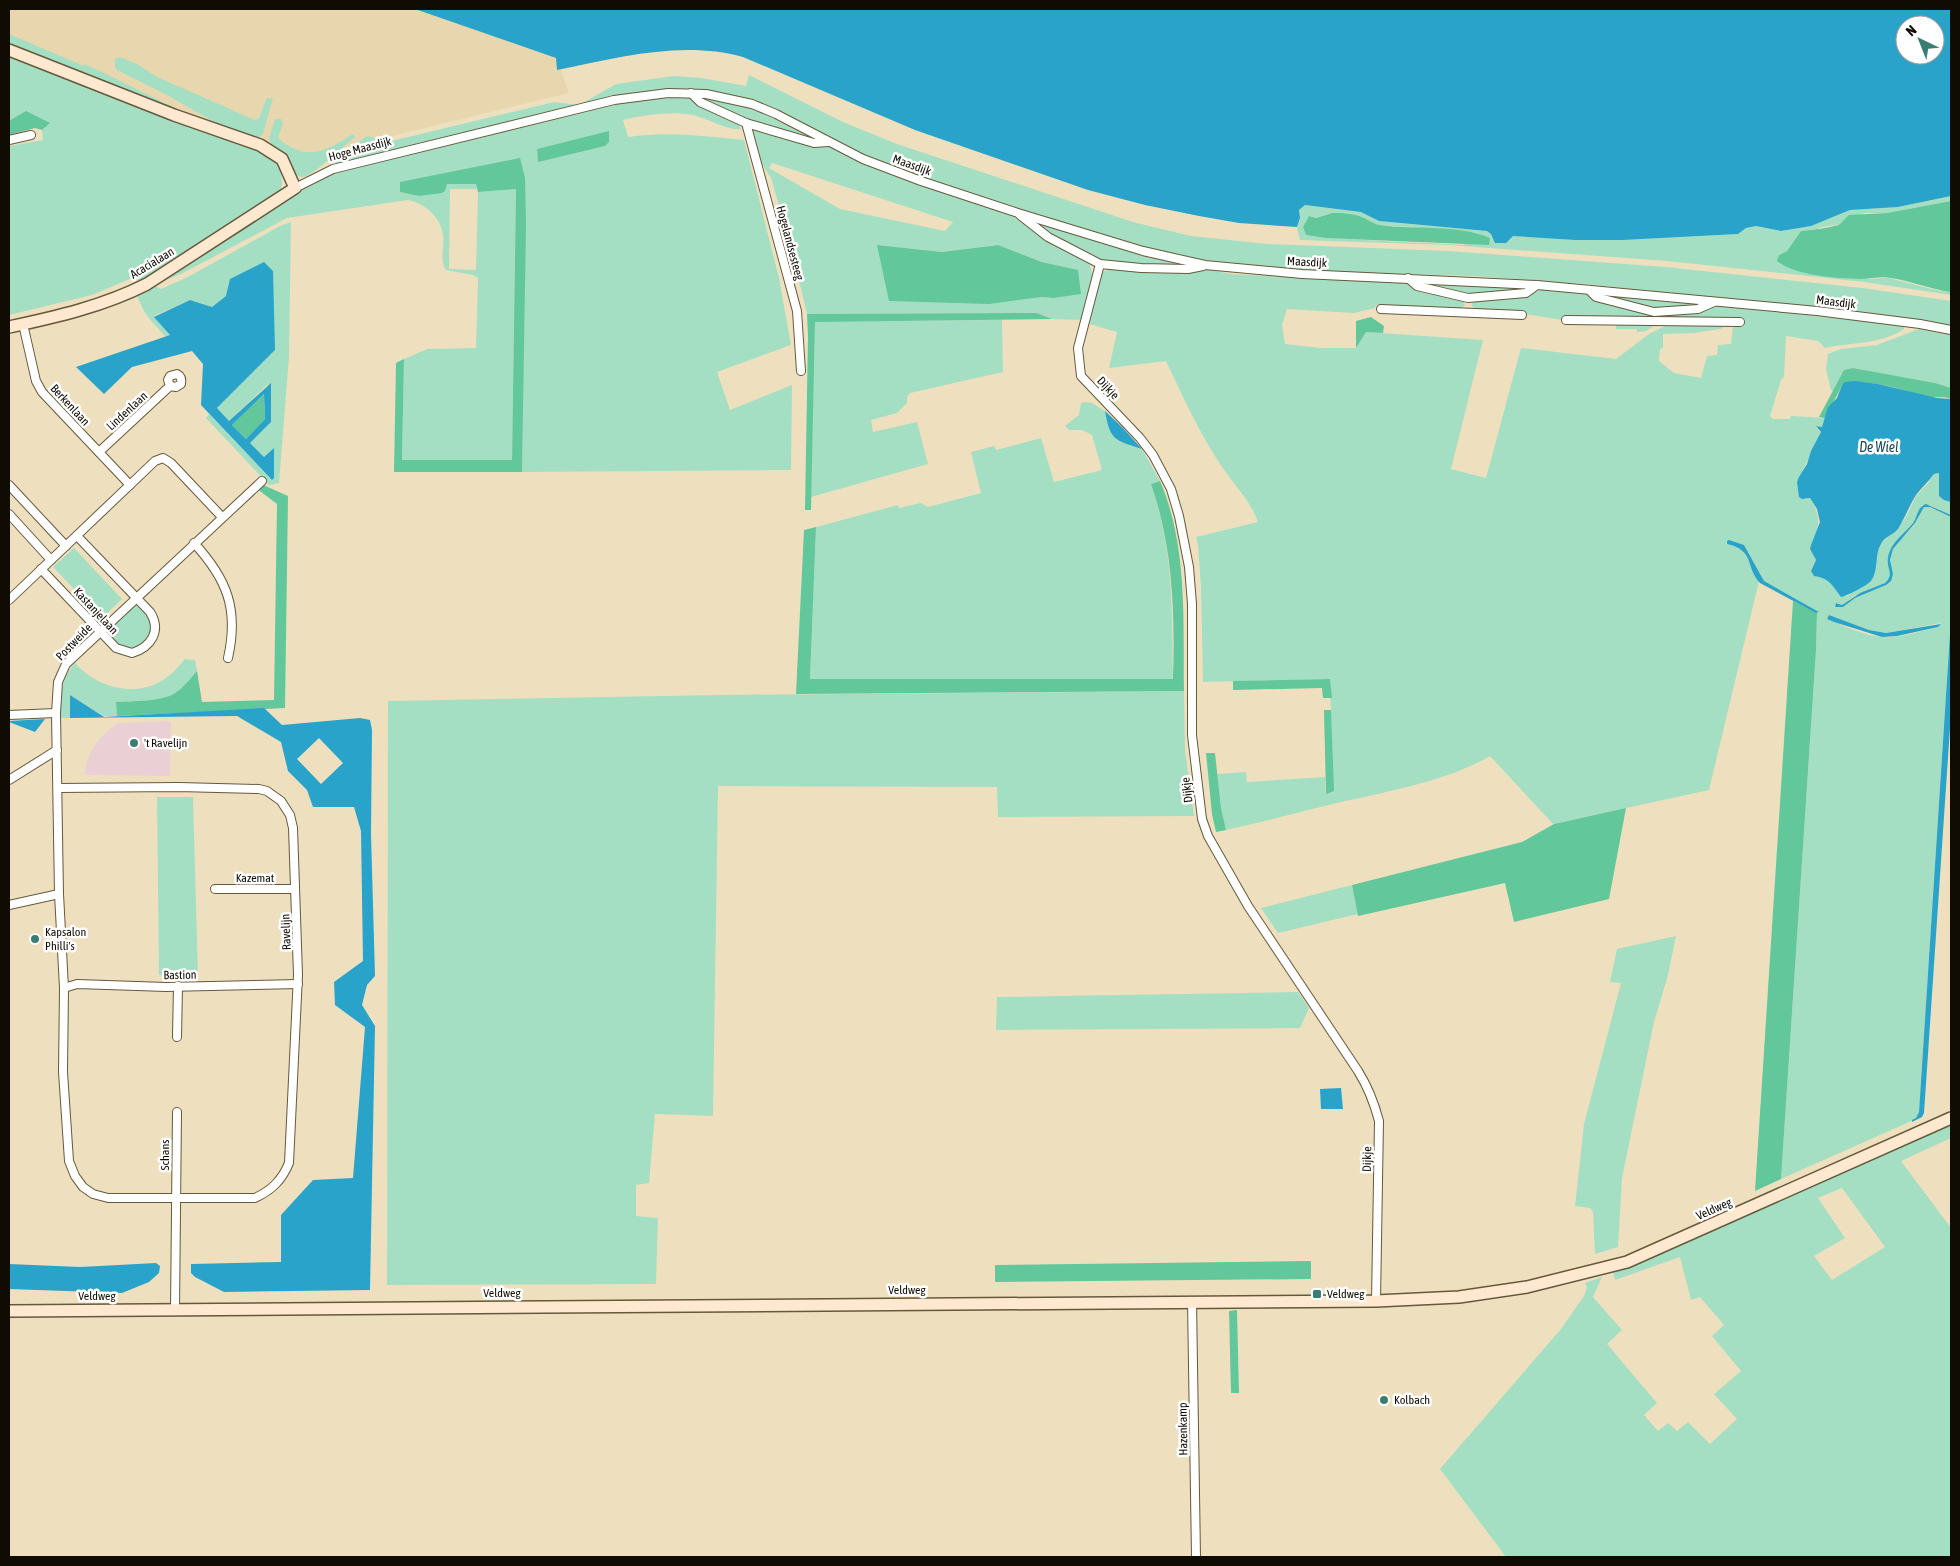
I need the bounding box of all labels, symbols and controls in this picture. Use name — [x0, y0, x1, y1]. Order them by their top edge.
north arrow — [1895, 15, 1945, 65]
text: N — [1903, 22, 1920, 39]
street label: Hoge Maasdijk — [327, 134, 394, 164]
street label: Maasdijk — [891, 152, 934, 179]
street label: Hogelandsesteeg — [773, 204, 807, 283]
street label: Acacialaan — [127, 244, 177, 282]
street label: Maasdijk — [1287, 254, 1328, 270]
street label: Maasdijk — [1815, 293, 1857, 311]
street label: Dijkje — [1094, 374, 1122, 402]
street label: Berkenlaan — [47, 382, 93, 428]
street label: Lindenlaan — [104, 389, 150, 433]
water label: De Wiel — [1859, 439, 1899, 455]
street label: Kastanjelaan — [71, 585, 121, 637]
street label: Postweide — [53, 621, 95, 663]
place label: 't Ravelijn — [144, 736, 187, 750]
marker: 't Ravelijn — [128, 737, 140, 749]
street label: Dijkje — [1178, 776, 1196, 804]
street label: Kazemat — [236, 871, 275, 885]
street label: Ravelijn — [278, 914, 294, 950]
place label: Kapsalon Philli's — [45, 925, 86, 953]
marker: Kapsalon Philli's — [29, 933, 41, 945]
street label: Bastion — [163, 968, 197, 982]
street label: Schans — [158, 1140, 172, 1170]
street label: Dijkje — [1360, 1146, 1374, 1172]
street label: Veldweg — [1694, 1195, 1735, 1223]
street label: Veldweg — [888, 1283, 927, 1297]
street label: Veldweg — [483, 1286, 522, 1300]
place label: Veldweg — [1327, 1287, 1365, 1301]
marker: Veldweg — [1311, 1288, 1323, 1300]
street label: Veldweg — [78, 1289, 117, 1303]
place label: Kolbach — [1394, 1393, 1430, 1407]
marker: Kolbach — [1378, 1394, 1390, 1406]
street label: Hazenkamp — [1176, 1402, 1190, 1456]

